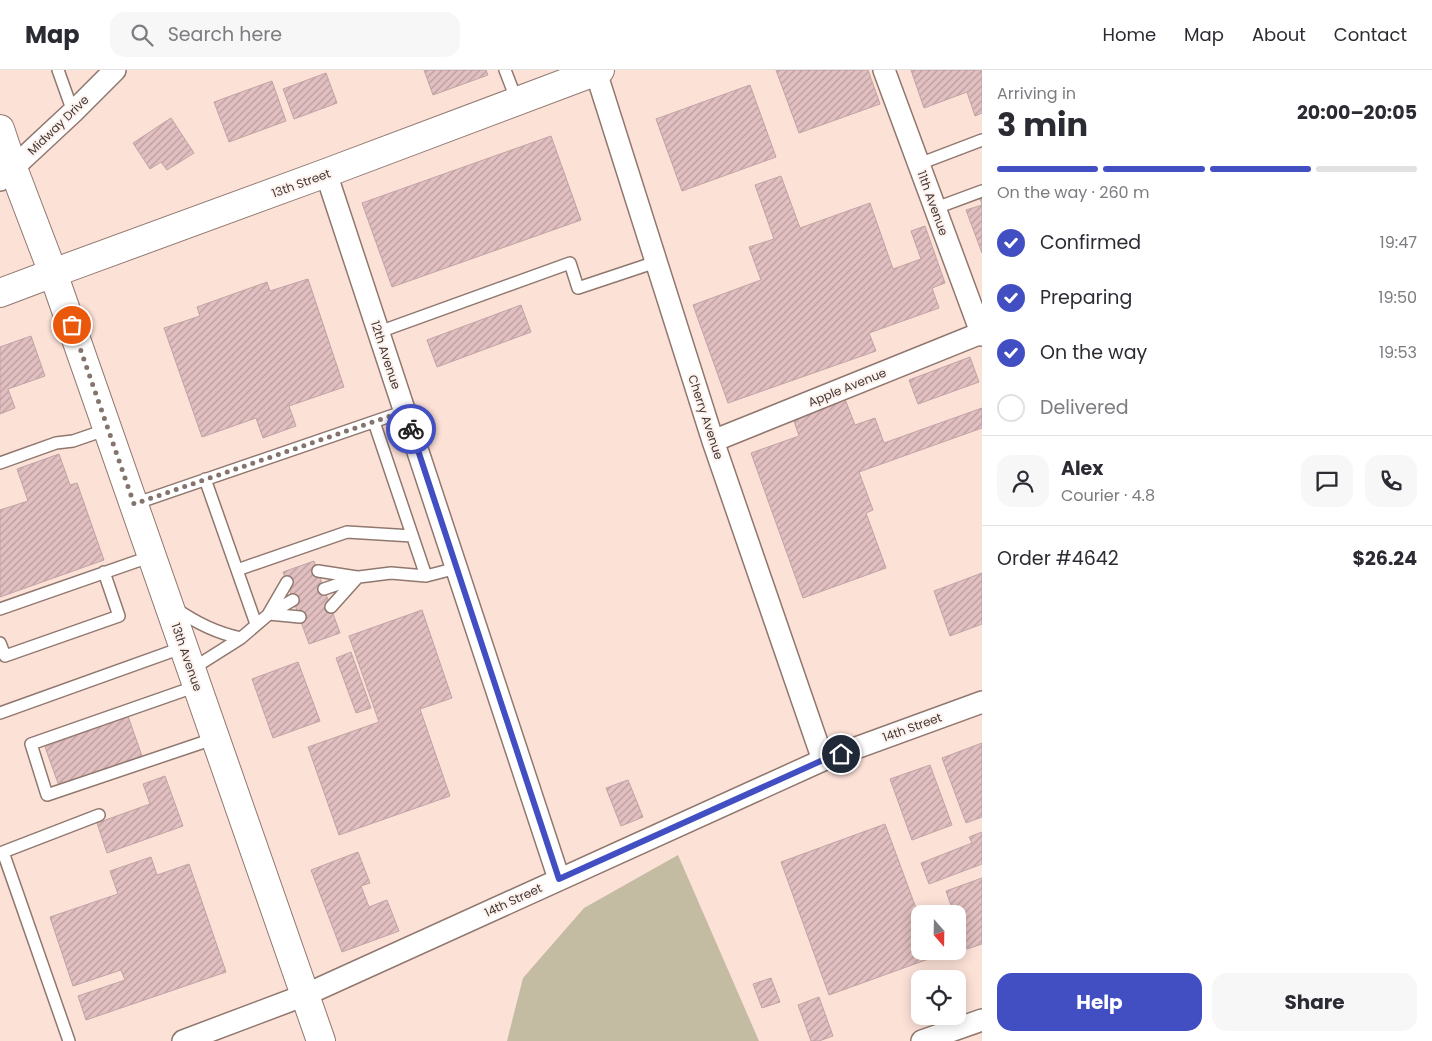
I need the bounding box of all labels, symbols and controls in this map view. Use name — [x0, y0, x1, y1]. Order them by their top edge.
search box — [110, 12, 460, 57]
text: Map — [25, 18, 80, 51]
icon: search — [128, 21, 156, 49]
text: Search here — [168, 21, 282, 48]
text: Home — [1102, 22, 1156, 47]
text: Map — [1184, 22, 1224, 47]
text: About — [1252, 22, 1306, 47]
text: Contact — [1334, 22, 1407, 47]
text: Arriving in — [997, 82, 1076, 105]
street label: Midway Drive — [24, 91, 92, 159]
text: 20:00–20:05 — [1297, 99, 1417, 126]
text: 3 min — [997, 102, 1088, 147]
street label: 13th Street — [269, 165, 333, 201]
street label: 11th Avenue — [913, 168, 953, 238]
text: On the way · 260 m — [997, 181, 1149, 204]
icon: check — [997, 229, 1025, 257]
text: Confirmed — [1040, 229, 1141, 256]
text: 19:47 — [1380, 231, 1417, 254]
icon: check — [997, 284, 1025, 312]
text: Preparing — [1040, 284, 1132, 311]
text: 19:50 — [1378, 286, 1417, 309]
pin — [51, 304, 93, 346]
icon: bag — [58, 311, 86, 339]
street label: 12th Avenue — [367, 319, 405, 391]
icon: check — [997, 339, 1025, 367]
text: On the way — [1040, 339, 1147, 366]
text: 19:53 — [1379, 341, 1417, 364]
street label: Apple Avenue — [805, 364, 889, 410]
street label: Cherry Avenue — [684, 372, 728, 462]
text: Delivered — [1040, 394, 1129, 421]
courier — [386, 404, 436, 454]
icon: bike — [397, 415, 425, 443]
button: person — [997, 455, 1049, 507]
text: Alex — [1061, 455, 1103, 482]
button: chat — [1301, 455, 1353, 507]
button: phone — [1365, 455, 1417, 507]
text: Courier · 4.8 — [1061, 484, 1155, 507]
text: Order #4642 — [997, 545, 1119, 572]
text: $26.24 — [1352, 545, 1417, 572]
street label: 13th Avenue — [167, 621, 207, 693]
street label: 14th Street — [880, 708, 944, 746]
pin — [820, 733, 862, 775]
icon: home — [827, 740, 855, 768]
street label: 14th Street — [481, 879, 545, 921]
north arrow — [911, 905, 966, 960]
map controls — [911, 905, 966, 1025]
button: locate — [911, 970, 966, 1025]
button: Help — [997, 973, 1202, 1031]
button: Share — [1212, 973, 1417, 1031]

